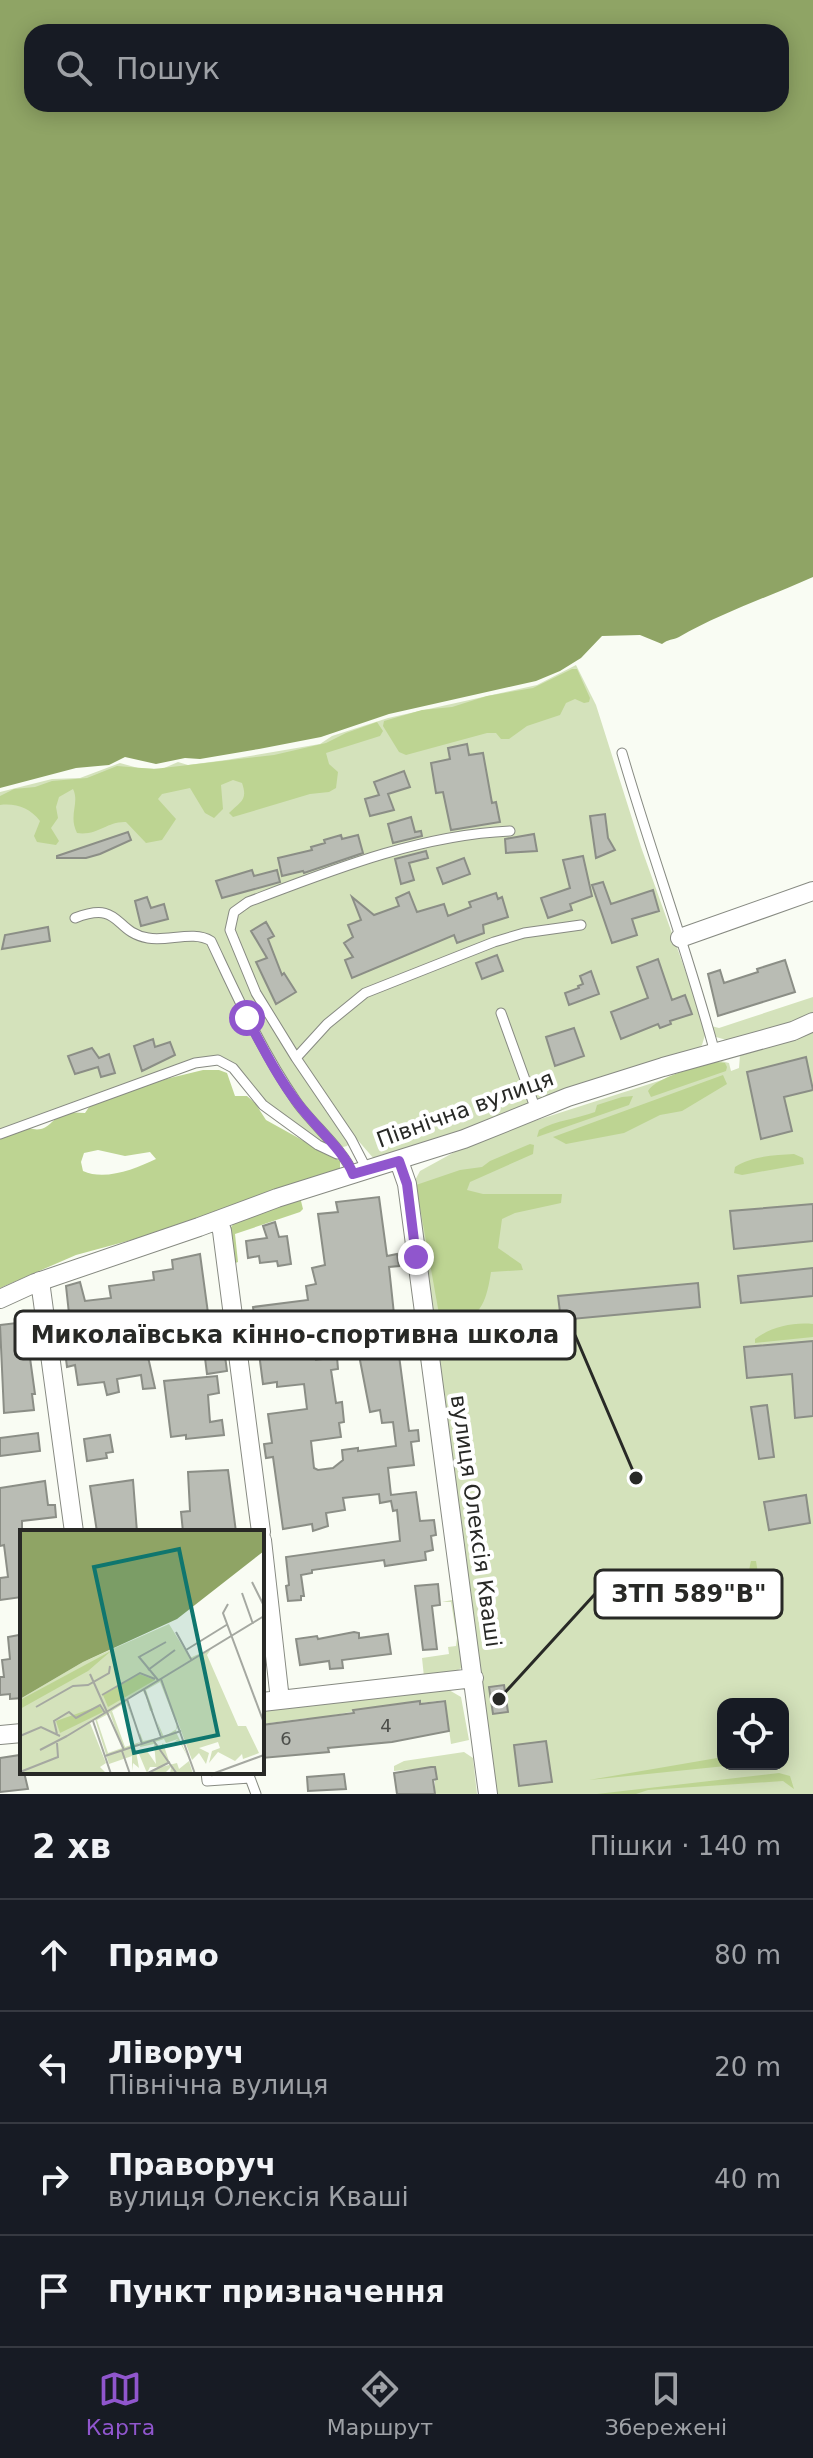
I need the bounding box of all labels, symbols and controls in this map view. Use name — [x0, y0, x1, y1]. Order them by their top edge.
search box — [24, 24, 789, 112]
icon: search — [52, 46, 96, 90]
text: Пошук — [116, 51, 220, 86]
route start — [229, 1000, 265, 1036]
street label: Північна вулиця — [373, 1065, 557, 1153]
route end — [398, 1239, 434, 1275]
callout: Миколаївська кінно-спортивна школа — [15, 1311, 575, 1359]
text: Миколаївська кінно-спортивна школа — [31, 1321, 559, 1349]
street label: вулиця Олексія Кваші — [446, 1393, 506, 1649]
inset map — [20, 1530, 264, 1774]
callout: ЗТП 589"В" — [595, 1570, 782, 1618]
text: ЗТП 589"В" — [611, 1580, 767, 1608]
map controls — [717, 1698, 789, 1770]
button: locate — [717, 1698, 789, 1770]
house number: 4 — [380, 1715, 392, 1736]
house number: 6 — [280, 1728, 292, 1749]
text: 2 хв — [32, 1826, 111, 1866]
text: Пішки · 140 m — [590, 1831, 781, 1861]
icon: ahead — [32, 1933, 76, 1977]
text: Прямо — [108, 1938, 219, 1973]
text: 80 m — [714, 1940, 781, 1970]
text: Ліворуч — [108, 2035, 244, 2070]
icon: left — [32, 2045, 76, 2089]
text: 20 m — [714, 2052, 781, 2082]
text: Північна вулиця — [108, 2070, 328, 2100]
text: Праворуч — [108, 2147, 276, 2182]
icon: right — [32, 2157, 76, 2201]
text: 40 m — [714, 2164, 781, 2194]
text: вулиця Олексія Кваші — [108, 2182, 409, 2212]
icon: arrive — [32, 2269, 76, 2313]
text: Пункт призначення — [108, 2274, 445, 2309]
tab: Карта — [86, 2367, 155, 2440]
tab: Маршрут — [327, 2367, 433, 2440]
tab: Збережені — [605, 2367, 727, 2440]

